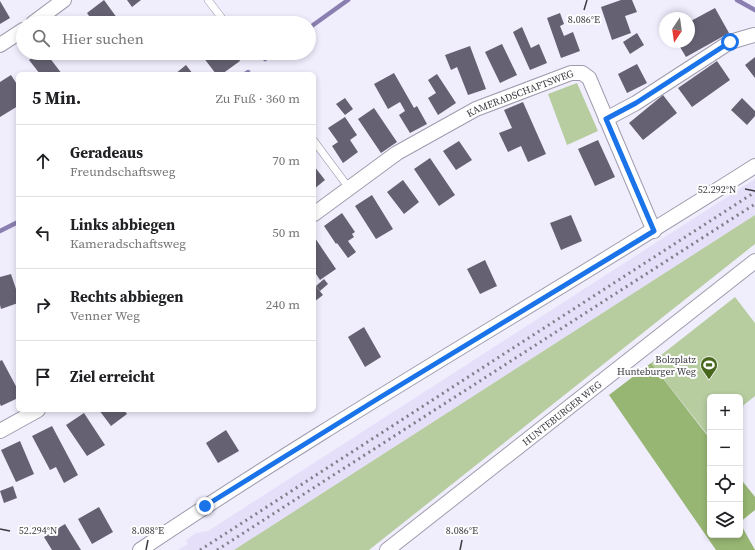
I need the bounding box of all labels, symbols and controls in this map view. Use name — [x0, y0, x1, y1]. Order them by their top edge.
north arrow — [659, 12, 695, 48]
text: 8.086°E — [568, 13, 600, 26]
search box — [16, 16, 316, 60]
icon: search — [30, 27, 52, 49]
text: Hier suchen — [62, 28, 144, 49]
route start — [721, 33, 739, 51]
street label: KAMERADSCHAFTSWEG — [464, 66, 575, 120]
text: 5 Min. — [32, 86, 81, 110]
text: Zu Fuß · 360 m — [216, 90, 300, 107]
text: Geradeaus — [70, 142, 143, 163]
icon: ahead — [32, 150, 54, 172]
text: 70 m — [272, 152, 300, 169]
text: Freundschaftsweg — [70, 163, 175, 180]
text: 52.292°N — [698, 183, 736, 196]
text: Links abbiegen — [70, 214, 175, 235]
icon: left — [32, 222, 54, 244]
text: 50 m — [272, 224, 300, 241]
text: Kameradschaftsweg — [70, 235, 186, 252]
text: Rechts abbiegen — [70, 286, 184, 307]
icon: right — [32, 294, 54, 316]
text: 240 m — [266, 296, 300, 313]
text: Venner Weg — [70, 307, 140, 324]
place label: Bolzplatz Hunteburger Weg — [617, 353, 696, 378]
sports icon: Bolzplatz Hunteburger Weg — [699, 355, 719, 380]
icon: arrive — [32, 366, 54, 388]
text: Ziel erreicht — [70, 366, 155, 387]
street label: HUNTEBURGER WEG — [519, 377, 604, 448]
map controls — [707, 394, 743, 538]
button: + — [707, 394, 743, 430]
button: − — [707, 430, 743, 466]
button: locate — [707, 466, 743, 502]
route end — [196, 497, 214, 515]
button: layers — [707, 502, 743, 538]
text: 52.294°N — [19, 524, 57, 537]
text: 8.088°E — [132, 524, 164, 537]
text: 8.086°E — [446, 524, 478, 537]

